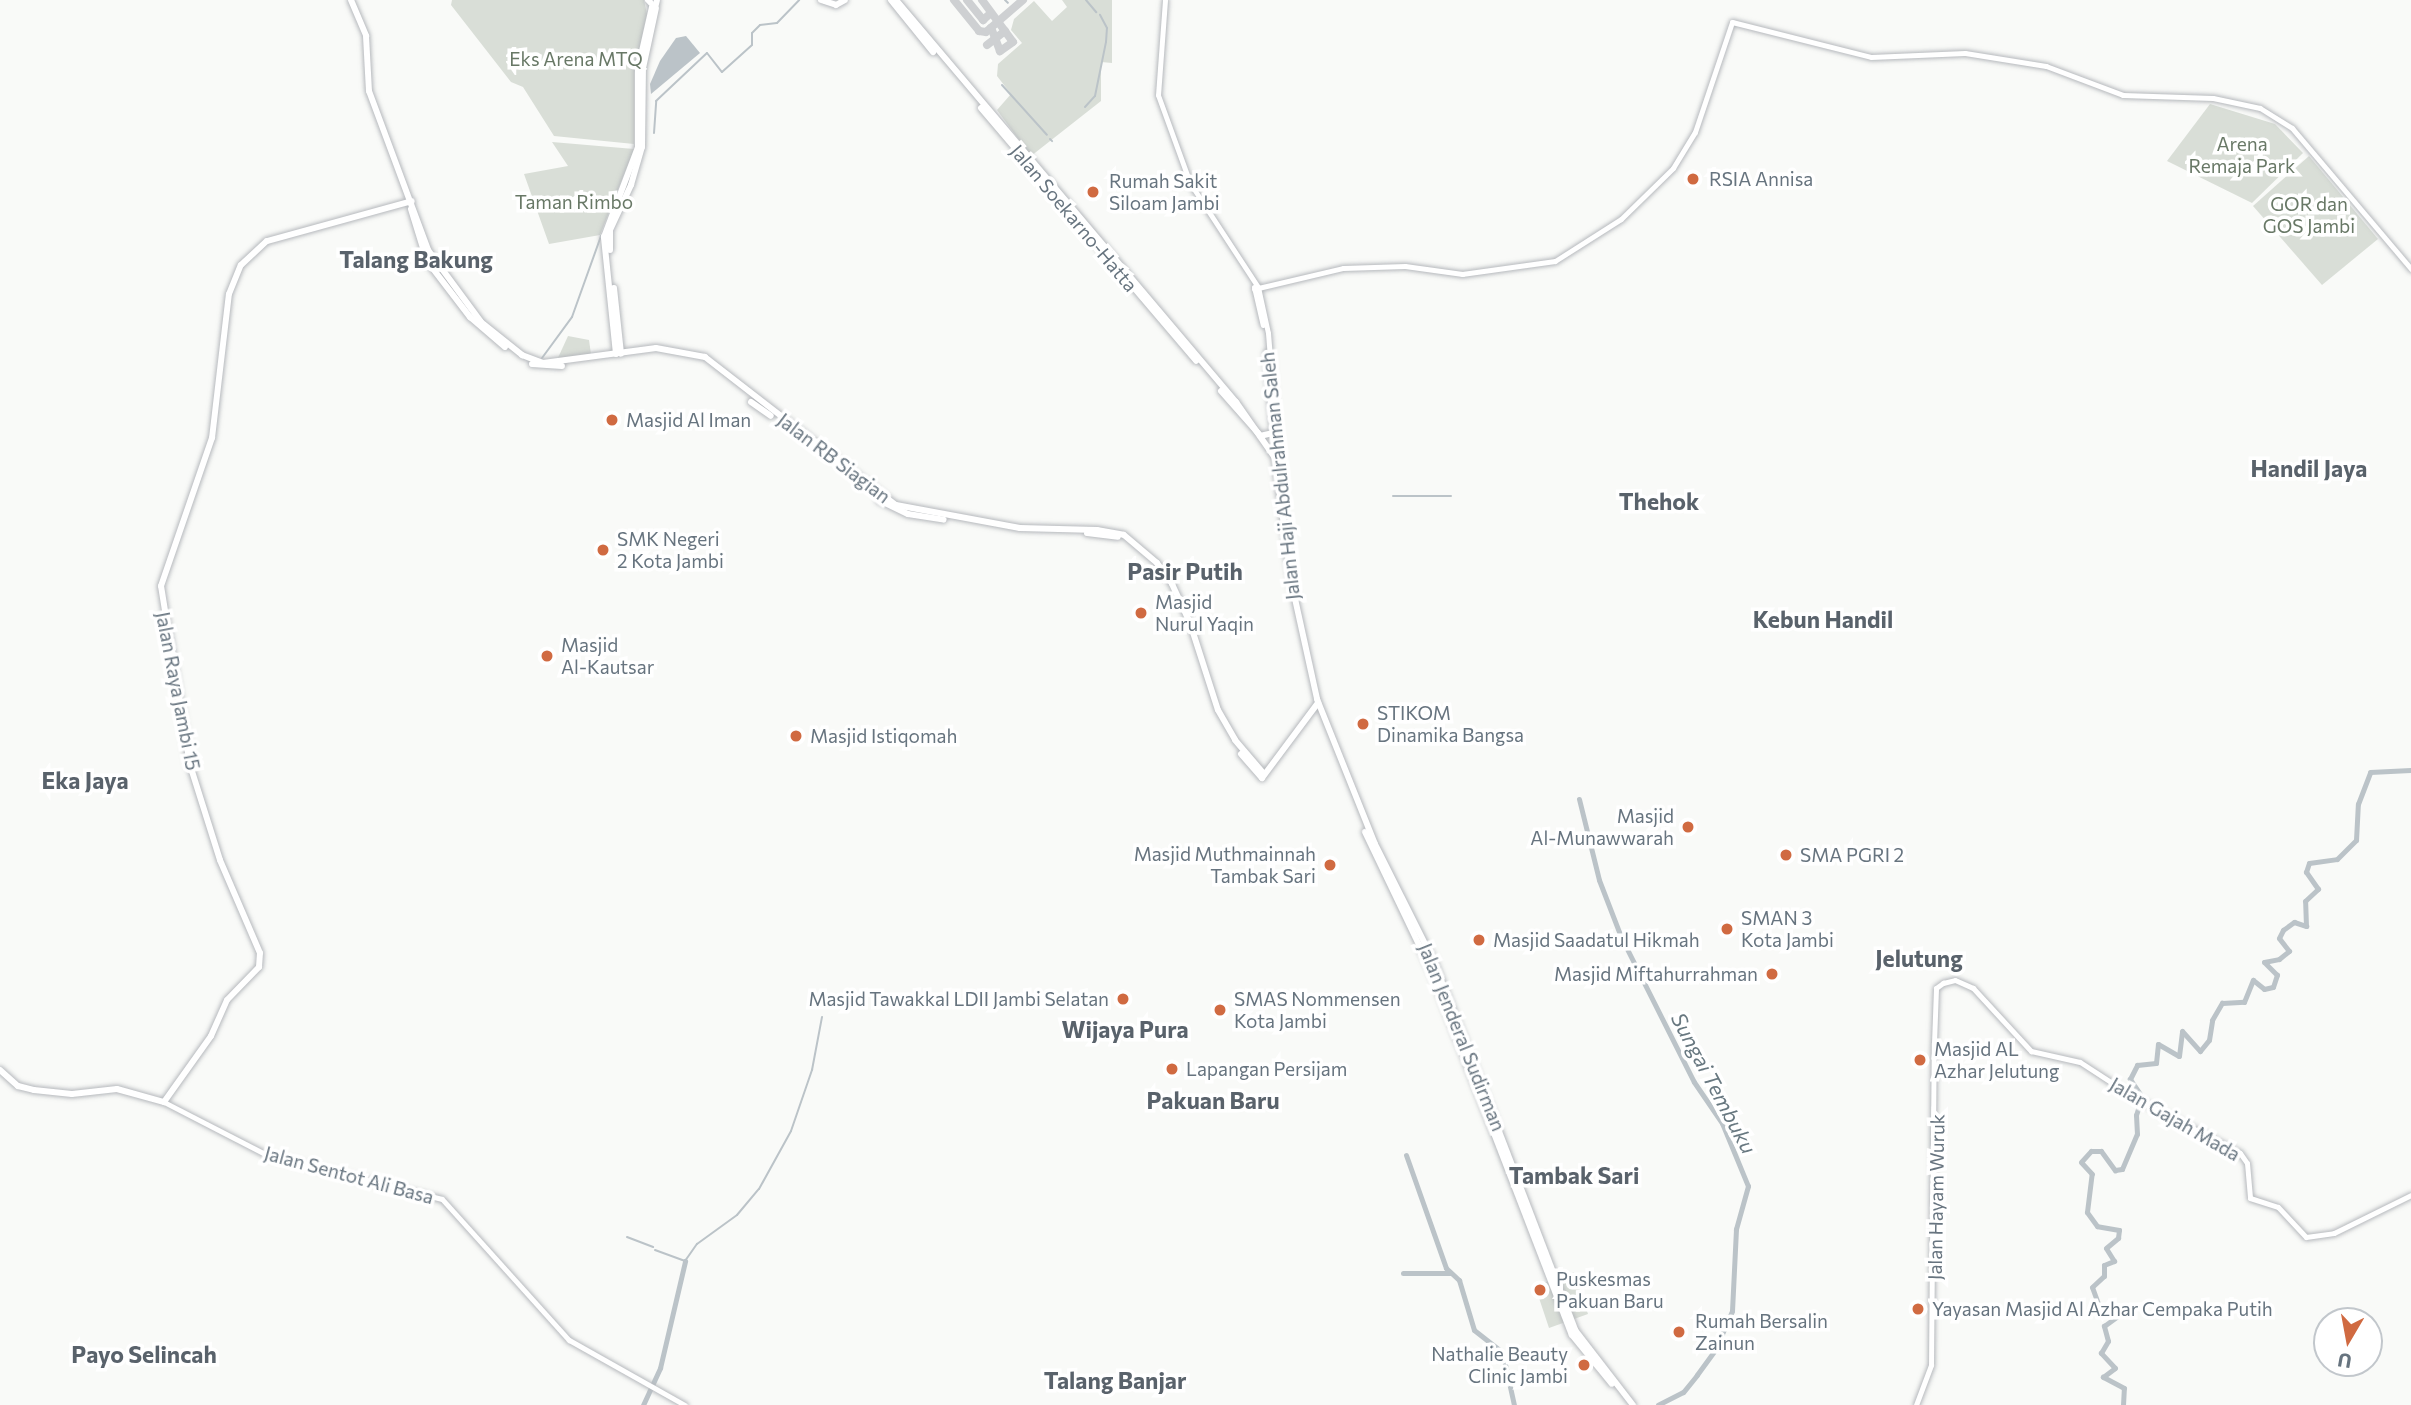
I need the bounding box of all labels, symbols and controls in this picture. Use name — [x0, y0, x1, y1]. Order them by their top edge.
park label: Eks Arena MTQ — [509, 48, 643, 70]
park label: Arena Remaja Park — [2189, 133, 2295, 177]
street label: Jalan Soekarno-Hatta — [1006, 140, 1142, 296]
place label: RSIA Annisa — [1709, 168, 1813, 190]
marker: RSIA Annisa — [1683, 169, 1703, 189]
place label: Rumah Sakit Siloam Jambi — [1109, 170, 1220, 214]
marker: Rumah Sakit Siloam Jambi — [1083, 182, 1103, 202]
park label: Taman Rimbo — [515, 191, 633, 213]
park label: GOR dan GOS Jambi — [2263, 193, 2355, 237]
district label: Talang Bakung — [339, 245, 493, 273]
street label: Jalan Haji Abdulrahman Saleh — [1256, 351, 1304, 601]
street label: Jalan RB Siagian — [773, 408, 895, 508]
place label: Masjid Al Iman — [626, 409, 751, 431]
marker: Masjid Al Iman — [604, 412, 620, 428]
district label: Handil Jaya — [2251, 454, 2367, 482]
district label: Thehok — [1619, 487, 1699, 515]
place label: SMK Negeri 2 Kota Jambi — [617, 528, 724, 572]
marker: SMK Negeri 2 Kota Jambi — [595, 542, 611, 558]
district label: Pasir Putih — [1127, 557, 1243, 585]
place label: Masjid Nurul Yaqin — [1155, 591, 1254, 635]
marker: Masjid Nurul Yaqin — [1133, 605, 1149, 621]
district label: Kebun Handil — [1753, 605, 1893, 633]
street label: Jalan Raya Jambi 15 — [151, 610, 205, 772]
place label: Masjid Al-Kautsar — [561, 634, 654, 678]
marker: Masjid Al-Kautsar — [539, 648, 555, 664]
place label: STIKOM Dinamika Bangsa — [1377, 702, 1524, 746]
marker: STIKOM Dinamika Bangsa — [1355, 716, 1371, 732]
place label: Masjid Istiqomah — [810, 725, 957, 747]
marker: Masjid Istiqomah — [788, 728, 804, 744]
district label: Eka Jaya — [41, 766, 129, 794]
place label: Masjid Al-Munawwarah — [1530, 805, 1674, 849]
marker: Masjid Al-Munawwarah — [1680, 819, 1696, 835]
place label: Masjid Muthmainnah Tambak Sari — [1134, 843, 1316, 887]
place label: SMA PGRI 2 — [1800, 844, 1904, 866]
marker: SMA PGRI 2 — [1778, 847, 1794, 863]
marker: Masjid Muthmainnah Tambak Sari — [1322, 857, 1338, 873]
place label: SMAN 3 Kota Jambi — [1741, 907, 1834, 951]
marker: SMAN 3 Kota Jambi — [1719, 921, 1735, 937]
place label: Masjid Saadatul Hikmah — [1493, 929, 1700, 951]
marker: Masjid Saadatul Hikmah — [1471, 932, 1487, 948]
street label: Jalan Jenderal Sudirman — [1414, 940, 1510, 1134]
district label: Jelutung — [1875, 944, 1963, 972]
place label: Masjid Miftahurrahman — [1554, 963, 1758, 985]
marker: Masjid Miftahurrahman — [1764, 966, 1780, 982]
place label: Masjid Tawakkal LDII Jambi Selatan — [808, 988, 1109, 1010]
place label: SMAS Nommensen Kota Jambi — [1234, 988, 1401, 1032]
marker: Masjid Tawakkal LDII Jambi Selatan — [1115, 991, 1131, 1007]
marker: SMAS Nommensen Kota Jambi — [1212, 1002, 1228, 1018]
water label: Sungai Tembuku — [1666, 1008, 1762, 1158]
district label: Wijaya Pura — [1061, 1015, 1189, 1043]
place label: Masjid AL Azhar Jelutung — [1934, 1038, 2059, 1082]
marker: Masjid AL Azhar Jelutung — [1912, 1052, 1928, 1068]
place label: Lapangan Persijam — [1186, 1058, 1347, 1080]
marker: Lapangan Persijam — [1164, 1061, 1180, 1077]
street label: Jalan Gajah Mada — [2106, 1072, 2244, 1166]
district label: Pakuan Baru — [1146, 1086, 1280, 1114]
street label: Jalan Hayam Wuruk — [1923, 1114, 1949, 1280]
street label: Jalan Sentot Ali Basa — [262, 1141, 436, 1209]
district label: Tambak Sari — [1509, 1161, 1639, 1189]
place label: Puskesmas Pakuan Baru — [1556, 1268, 1664, 1312]
marker: Puskesmas Pakuan Baru — [1530, 1280, 1550, 1300]
place label: Yayasan Masjid Al Azhar Cempaka Putih — [1932, 1298, 2273, 1320]
marker: Yayasan Masjid Al Azhar Cempaka Putih — [1910, 1301, 1926, 1317]
north arrow — [2313, 1307, 2383, 1377]
place label: Rumah Bersalin Zainun — [1695, 1310, 1828, 1354]
marker: Rumah Bersalin Zainun — [1669, 1322, 1689, 1342]
district label: Payo Selincah — [71, 1340, 217, 1368]
place label: Nathalie Beauty Clinic Jambi — [1431, 1343, 1568, 1387]
text: U — [2336, 1349, 2353, 1374]
marker: Nathalie Beauty Clinic Jambi — [1574, 1355, 1594, 1375]
district label: Talang Banjar — [1044, 1366, 1186, 1394]

